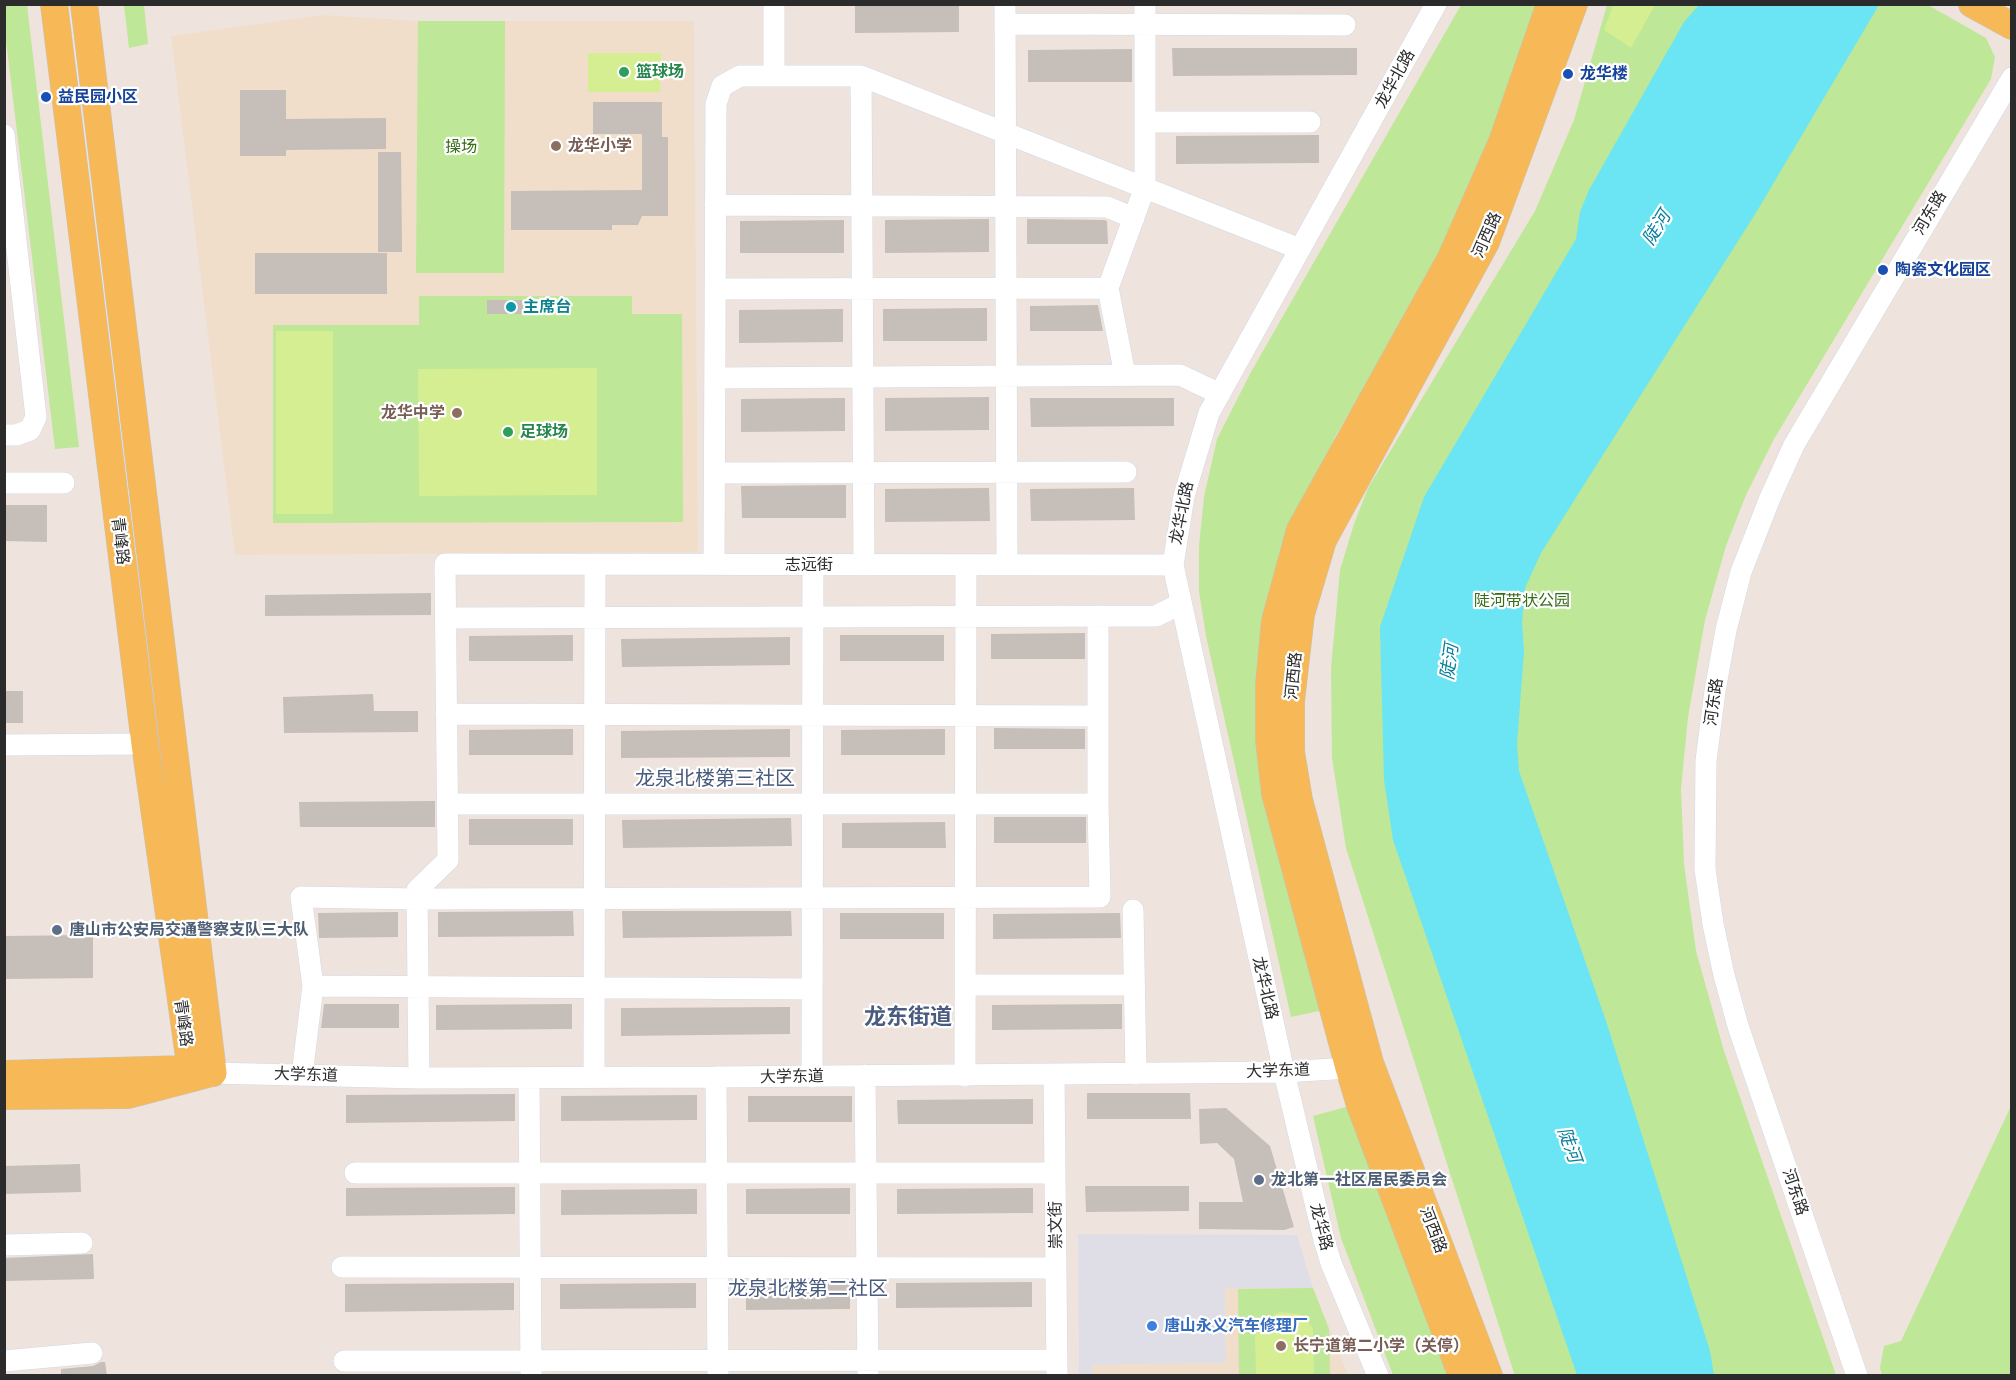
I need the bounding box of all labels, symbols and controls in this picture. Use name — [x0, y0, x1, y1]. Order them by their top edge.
street label: 龙华北路 — [1371, 46, 1419, 112]
place label: 篮球场 — [636, 62, 684, 82]
place label: 龙华楼 — [1580, 64, 1628, 84]
marker: 篮球场 — [617, 65, 631, 79]
marker: 龙华楼 — [1561, 67, 1575, 81]
place label: 益民园小区 — [58, 87, 138, 107]
marker: 益民园小区 — [39, 90, 53, 104]
place label: 龙华小学 — [568, 136, 632, 156]
park label: 操场 — [445, 137, 477, 157]
marker: 龙华小学 — [549, 139, 563, 153]
street label: 河东路 — [1909, 187, 1951, 239]
water label: 陡河 — [1638, 207, 1676, 249]
street label: 河西路 — [1468, 209, 1506, 261]
place label: 陶瓷文化园区 — [1895, 260, 1991, 280]
marker: 陶瓷文化园区 — [1876, 263, 1890, 277]
place label: 主席台 — [523, 297, 571, 317]
marker: 主席台 — [504, 300, 518, 314]
place label: 龙华中学 — [381, 403, 445, 423]
marker: 龙华中学 — [450, 406, 464, 420]
place label: 足球场 — [520, 422, 568, 442]
marker: 足球场 — [501, 425, 515, 439]
street label: 龙华北路 — [1166, 480, 1198, 546]
street label: 青峰路 — [108, 516, 132, 566]
street label: 志远街 — [785, 555, 833, 575]
park label: 陡河带状公园 — [1474, 591, 1570, 611]
water label: 陡河 — [1437, 643, 1463, 681]
street label: 河西路 — [1282, 651, 1306, 701]
street label: 河东路 — [1701, 677, 1727, 727]
district label: 龙泉北楼第三社区 — [635, 767, 795, 791]
place label: 唐山市公安局交通警察支队三大队 — [69, 920, 309, 940]
marker: 唐山市公安局交通警察支队三大队 — [50, 923, 64, 937]
street label: 龙华北路 — [1248, 955, 1282, 1021]
street label: 青峰路 — [170, 998, 196, 1048]
district label: 龙东街道 — [864, 1004, 952, 1030]
street label: 大学东道 — [1246, 1060, 1310, 1082]
street label: 大学东道 — [274, 1064, 338, 1086]
street label: 大学东道 — [760, 1067, 824, 1087]
water label: 陡河 — [1553, 1124, 1585, 1166]
street label: 河东路 — [1778, 1166, 1812, 1218]
place label: 龙北第一社区居民委员会 — [1271, 1170, 1447, 1190]
marker: 龙北第一社区居民委员会 — [1252, 1173, 1266, 1187]
street label: 崇文街 — [1046, 1201, 1066, 1249]
street label: 龙华路 — [1306, 1201, 1336, 1253]
street label: 河西路 — [1415, 1204, 1451, 1256]
district label: 龙泉北楼第二社区 — [728, 1277, 888, 1301]
place label: 唐山永义汽车修理厂 — [1164, 1316, 1308, 1336]
marker: 唐山永义汽车修理厂 — [1145, 1319, 1159, 1333]
place label: 长宁道第二小学（关停） — [1293, 1336, 1469, 1356]
marker: 长宁道第二小学（关停） — [1274, 1339, 1288, 1353]

